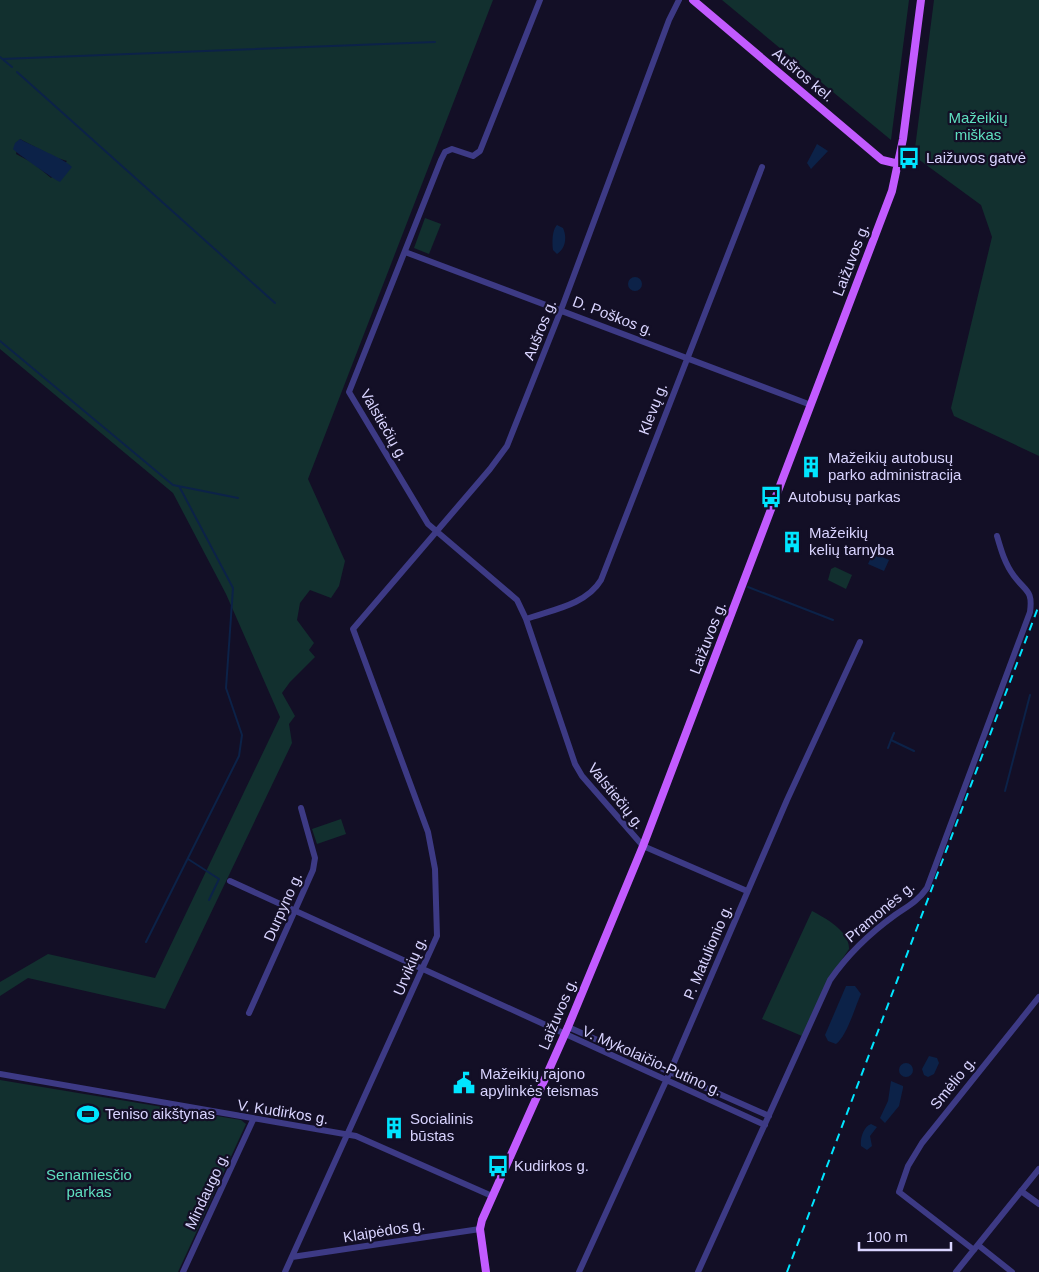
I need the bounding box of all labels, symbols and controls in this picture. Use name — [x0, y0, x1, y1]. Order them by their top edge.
street label: Aušros kel. — [769, 44, 837, 105]
park label: Mažeikių miškas — [948, 109, 1008, 143]
bus stop icon: Laižuvos gatvė — [896, 145, 922, 171]
place label: Laižuvos gatvė — [926, 149, 1026, 166]
street label: Laižuvos g. — [829, 221, 872, 298]
street label: D. Poškos g. — [570, 292, 656, 339]
street label: Aušros g. — [520, 297, 559, 362]
street label: Klevų g. — [635, 380, 670, 437]
street label: Valstiečių g. — [357, 386, 412, 464]
place label: Mažeikių autobusų parko administracija — [828, 449, 962, 483]
building icon: Mažeikių autobusų parko administracija — [798, 454, 824, 480]
bus stop icon: Autobusų parkas — [758, 484, 784, 510]
place label: Autobusų parkas — [788, 488, 901, 505]
place label: Mažeikių kelių tarnyba — [809, 524, 895, 558]
building icon: Mažeikių kelių tarnyba — [779, 529, 805, 555]
street label: Laižuvos g. — [686, 599, 729, 676]
street label: Valstiečių g. — [585, 759, 648, 832]
street label: Durpyno g. — [260, 870, 305, 944]
street label: Pramonės g. — [842, 878, 918, 945]
street label: P. Matulionio g. — [680, 902, 735, 1002]
street label: Urvikių g. — [390, 934, 430, 998]
street label: Laižuvos g. — [535, 976, 580, 1052]
street label: V. Mykolaičio-Putino g. — [580, 1022, 725, 1099]
street label: Smėlio g. — [926, 1053, 979, 1112]
place label: Mažeikių rajono apylinkės teismas — [480, 1065, 598, 1099]
public building icon: Mažeikių rajono apylinkės teismas — [451, 1070, 477, 1096]
street label: V. Kudirkos g. — [236, 1096, 330, 1127]
sports icon: Teniso aikštynas — [75, 1101, 101, 1127]
place label: Teniso aikštynas — [105, 1105, 215, 1122]
place label: Socialinis būstas — [410, 1110, 473, 1144]
building icon: Socialinis būstas — [381, 1115, 407, 1141]
street label: Mindaugo g. — [181, 1150, 232, 1232]
bus stop icon: Kudirkos g. — [485, 1153, 511, 1179]
place label: Kudirkos g. — [514, 1157, 589, 1174]
park label: Senamiesčio parkas — [46, 1166, 132, 1200]
street label: Klaipėdos g. — [342, 1216, 426, 1245]
scale bar — [859, 1220, 952, 1252]
text: 100 m — [866, 1228, 908, 1245]

